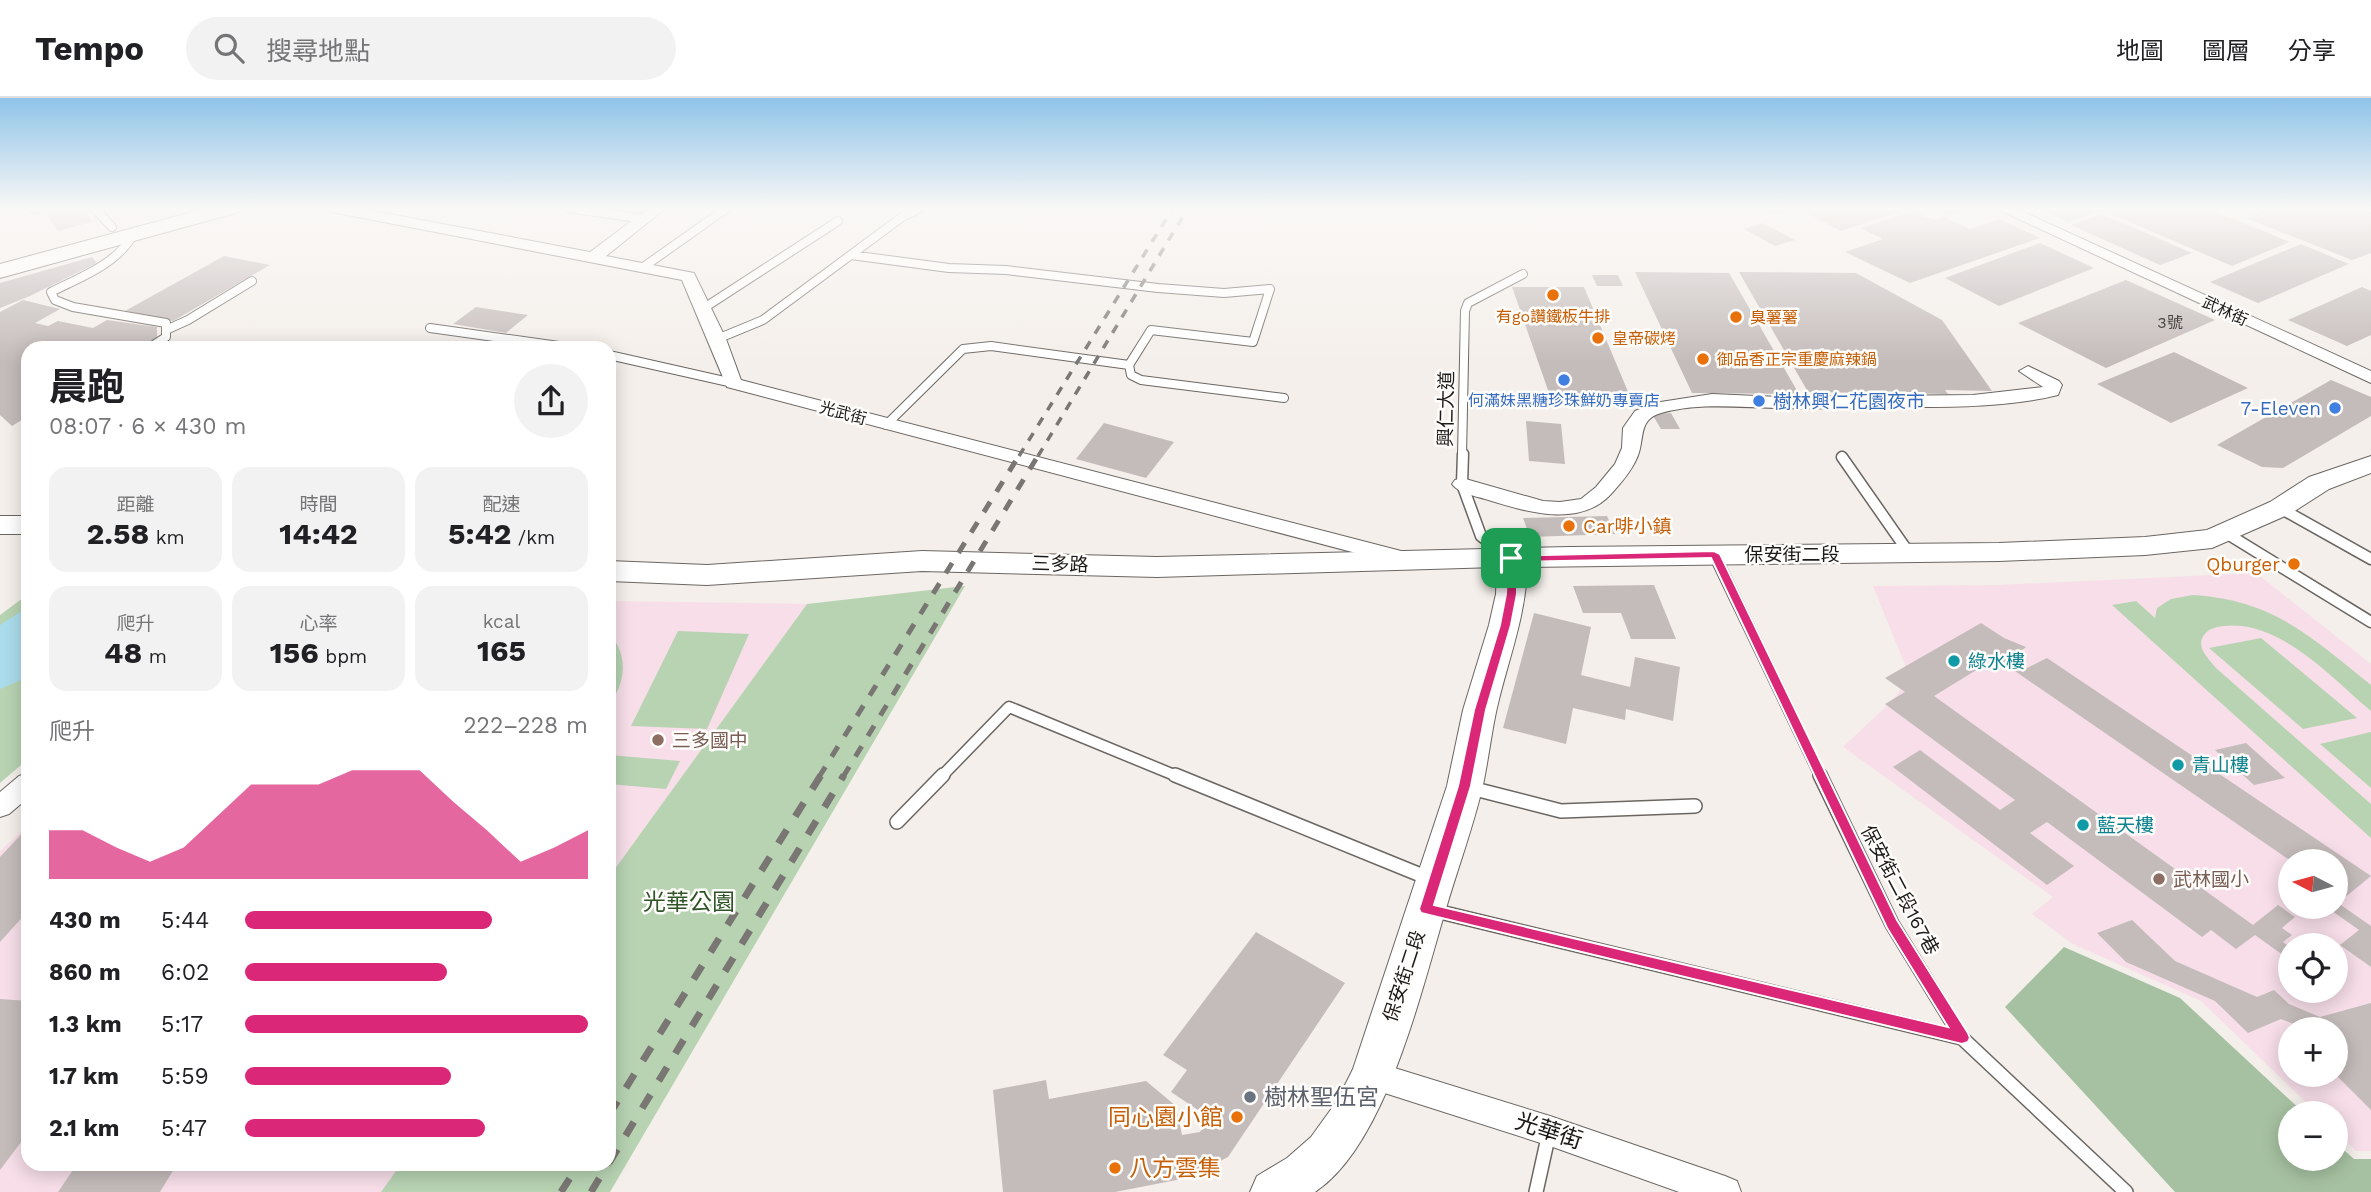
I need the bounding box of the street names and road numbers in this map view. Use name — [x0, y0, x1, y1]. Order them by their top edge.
street label: 武林街 — [2199, 292, 2251, 330]
street label: 興仁大道 — [1434, 371, 1458, 447]
street label: 光武街 — [817, 398, 869, 428]
street label: 保安街二段 — [1744, 543, 1840, 566]
street label: 三多路 — [1031, 552, 1089, 576]
street label: 保安街二段167巷 — [1856, 821, 1944, 959]
street label: 保安街二段 — [1378, 927, 1430, 1025]
street label: 光華街 — [1512, 1107, 1586, 1155]

